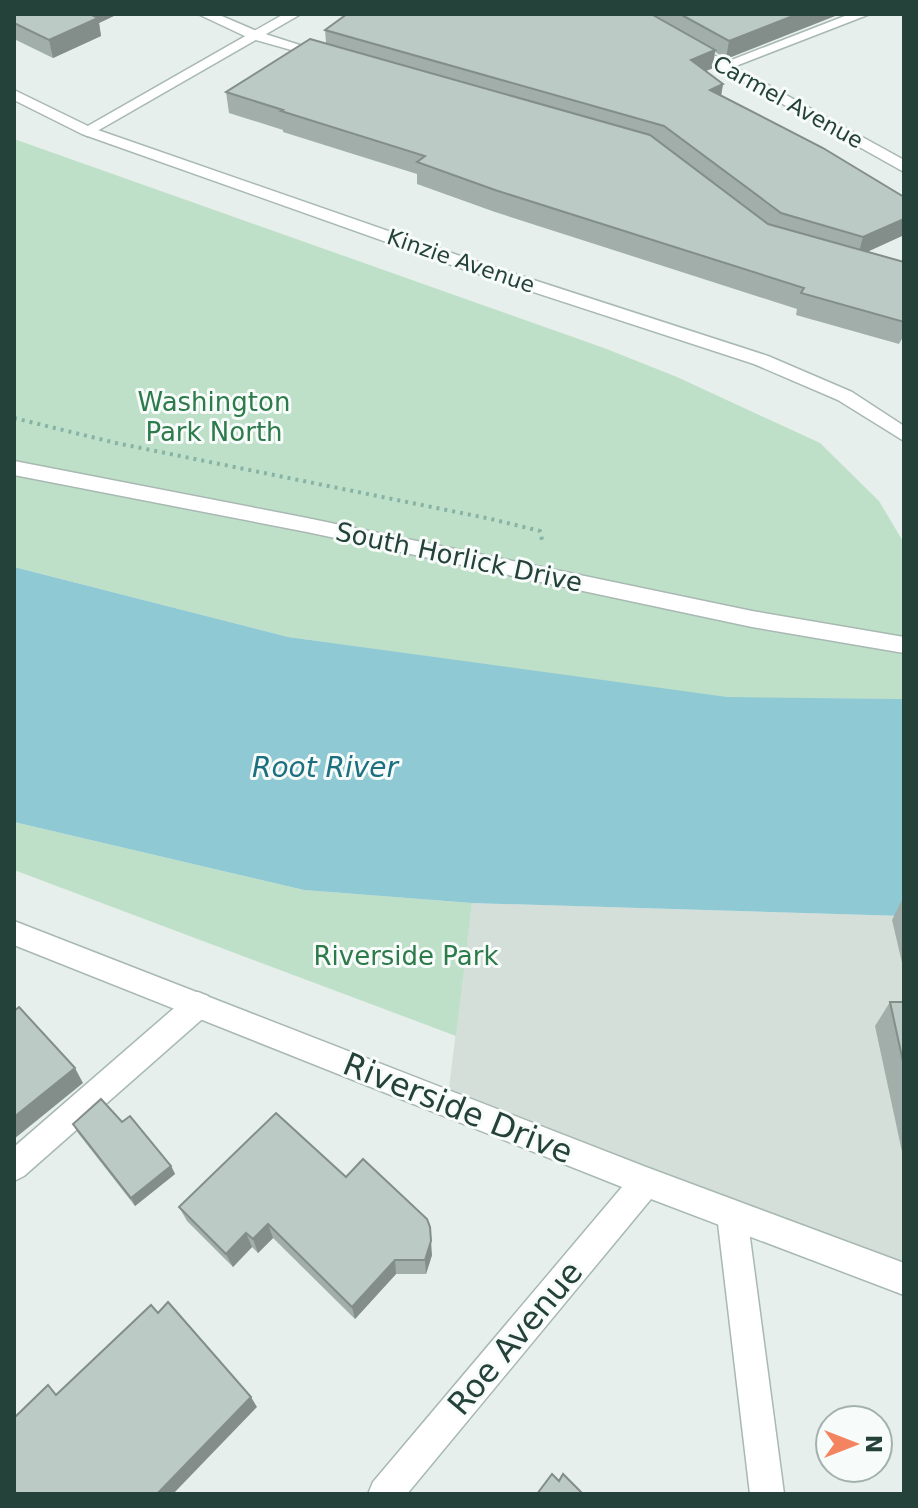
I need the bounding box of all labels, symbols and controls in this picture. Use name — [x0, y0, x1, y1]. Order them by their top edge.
street label: Carmel Avenue — [709, 51, 867, 153]
street label: Kinzie Avenue — [384, 224, 538, 298]
park label: Washington Park North — [138, 387, 290, 447]
street label: South Horlick Drive — [333, 516, 585, 598]
water label: Root River — [252, 751, 400, 784]
park label: Riverside Park — [313, 941, 499, 971]
street label: Riverside Drive — [338, 1045, 578, 1171]
street label: Roe Avenue — [440, 1253, 590, 1423]
north arrow — [814, 1404, 894, 1484]
text: N — [861, 1435, 886, 1453]

